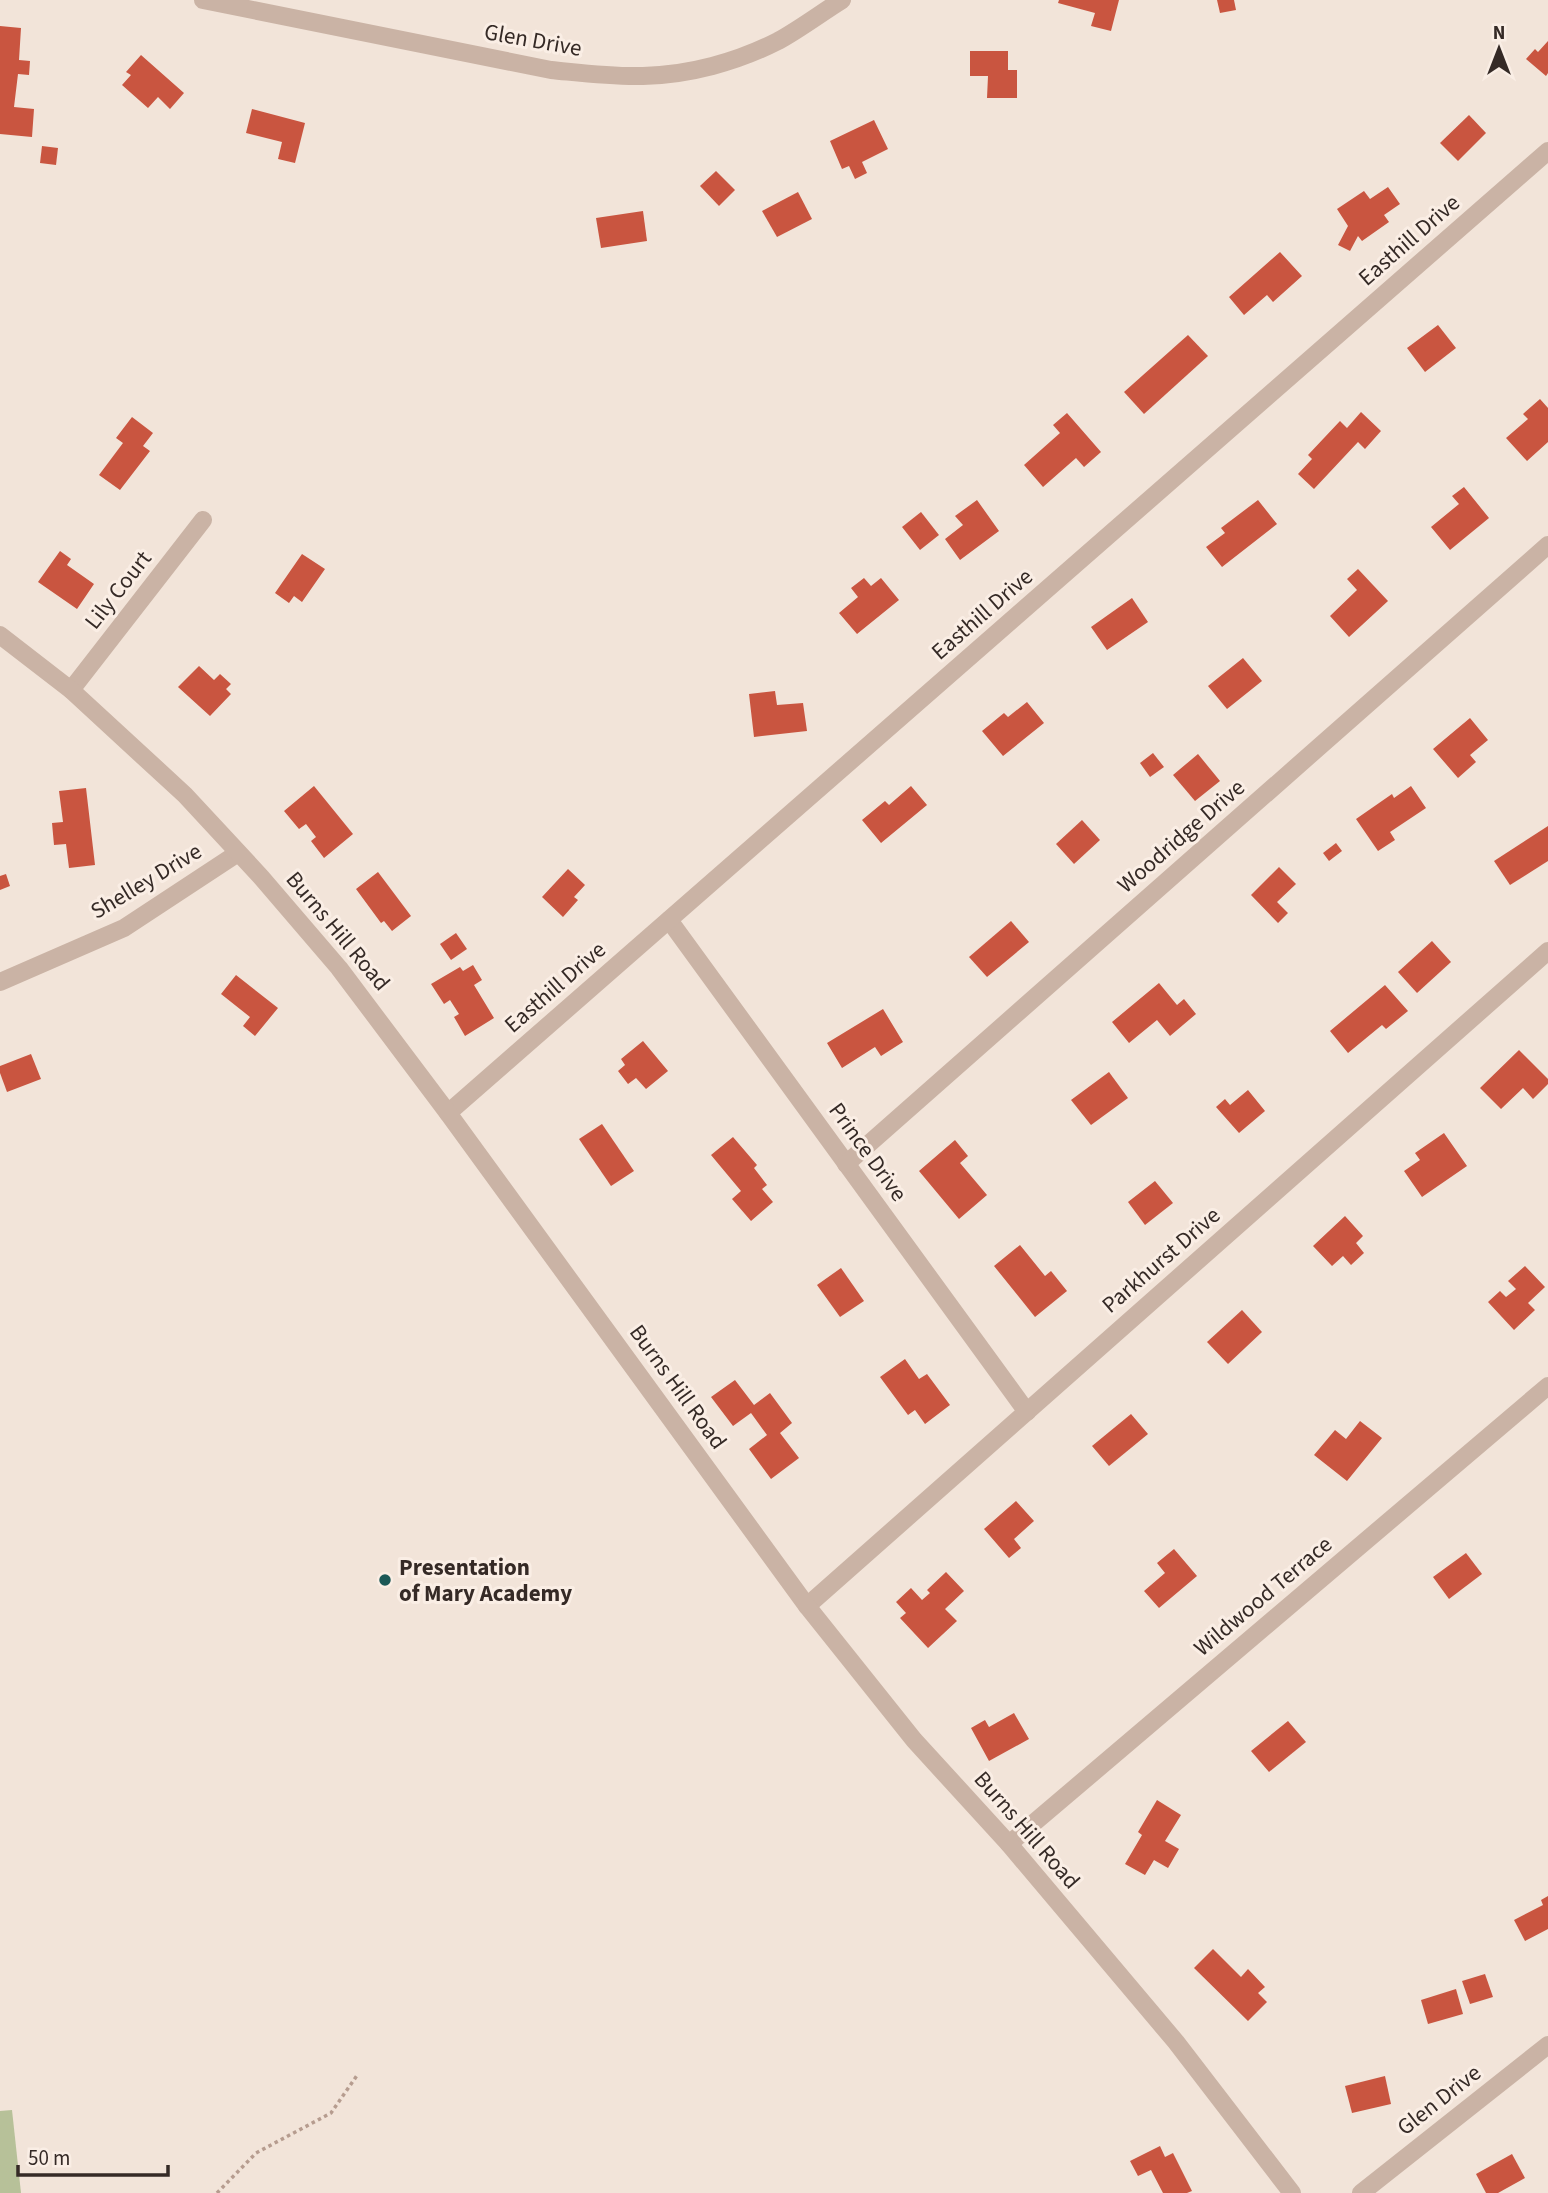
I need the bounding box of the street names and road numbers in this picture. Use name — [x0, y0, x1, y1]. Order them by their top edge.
street label: Glen Drive — [482, 15, 584, 65]
street label: Easthill Drive — [1351, 187, 1467, 293]
street label: Lily Court — [77, 543, 159, 636]
street label: Easthill Drive — [924, 561, 1040, 667]
street label: Woodridge Drive — [1110, 771, 1252, 901]
street label: Shelley Drive — [84, 835, 208, 927]
street label: Burns Hill Road — [278, 864, 398, 998]
street label: Easthill Drive — [497, 934, 613, 1040]
street label: Prince Drive — [821, 1096, 915, 1208]
street label: Parkhurst Drive — [1095, 1199, 1227, 1321]
street label: Burns Hill Road — [621, 1318, 735, 1456]
street label: Wildwood Terrace — [1187, 1528, 1339, 1664]
street label: Burns Hill Road — [966, 1764, 1088, 1896]
street label: Glen Drive — [1390, 2057, 1488, 2143]

